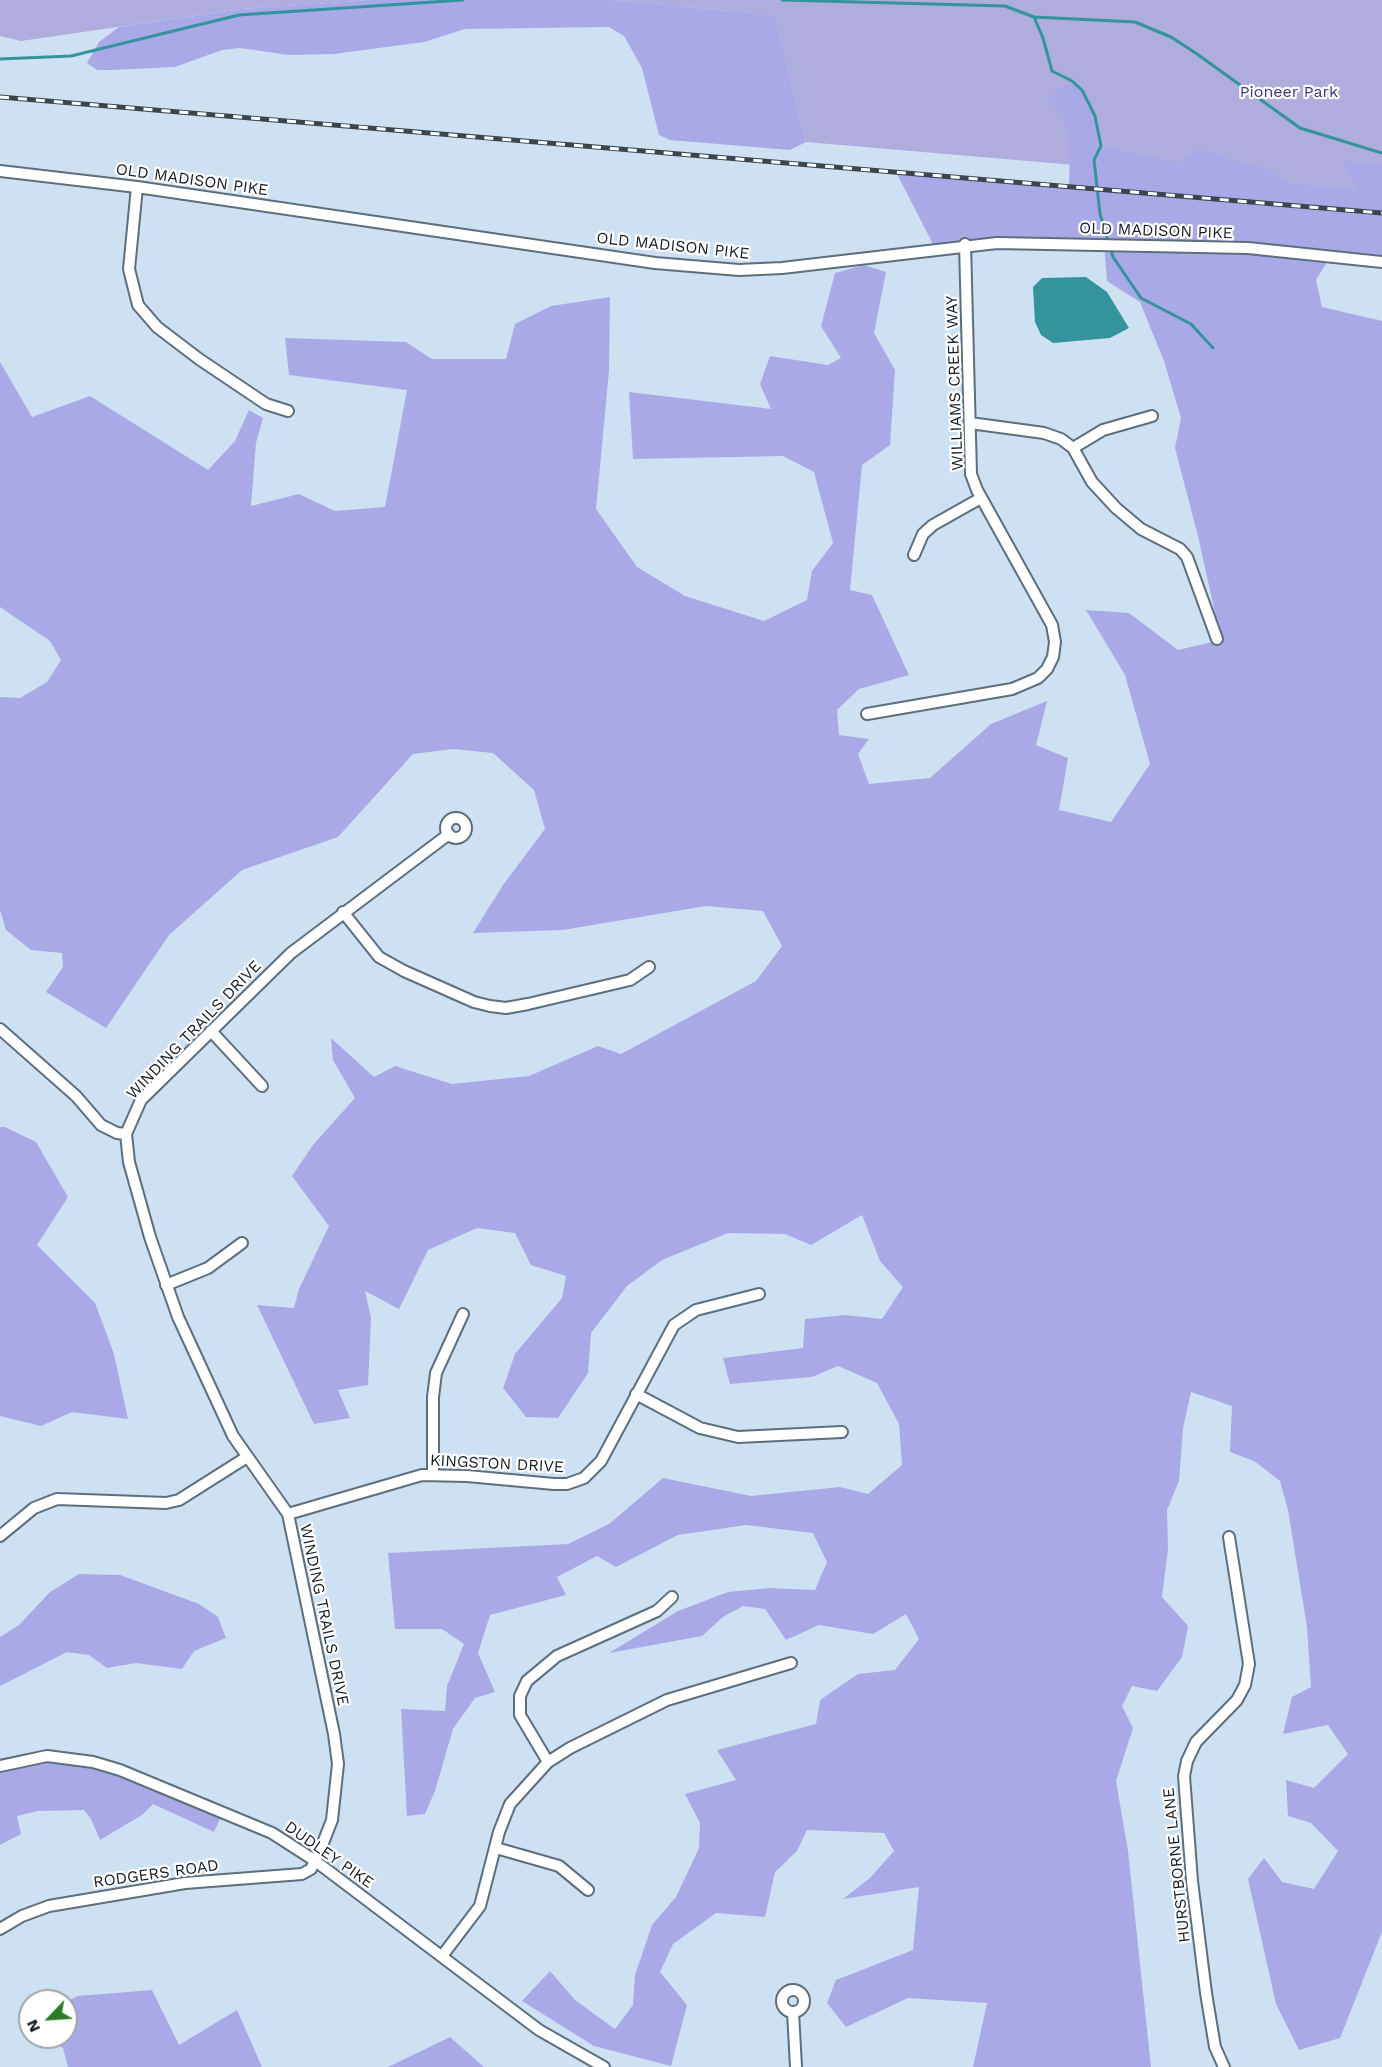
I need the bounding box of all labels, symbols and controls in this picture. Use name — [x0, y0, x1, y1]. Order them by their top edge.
park label: Pioneer Park — [1240, 82, 1338, 102]
street label: OLD MADISON PIKE — [115, 160, 269, 200]
street label: OLD MADISON PIKE — [1079, 219, 1233, 243]
street label: OLD MADISON PIKE — [596, 228, 750, 264]
street label: WILLIAMS CREEK WAY — [942, 295, 968, 471]
street label: WINDING TRAILS DRIVE — [123, 957, 265, 1103]
street label: KINGSTON DRIVE — [429, 1451, 565, 1477]
street label: WINDING TRAILS DRIVE — [295, 1522, 353, 1708]
street label: HURSTBORNE LANE — [1159, 1787, 1195, 1943]
street label: DUDLEY PIKE — [281, 1817, 377, 1893]
street label: RODGERS ROAD — [92, 1856, 220, 1892]
north arrow — [18, 1989, 78, 2049]
text: N — [22, 2017, 44, 2035]

